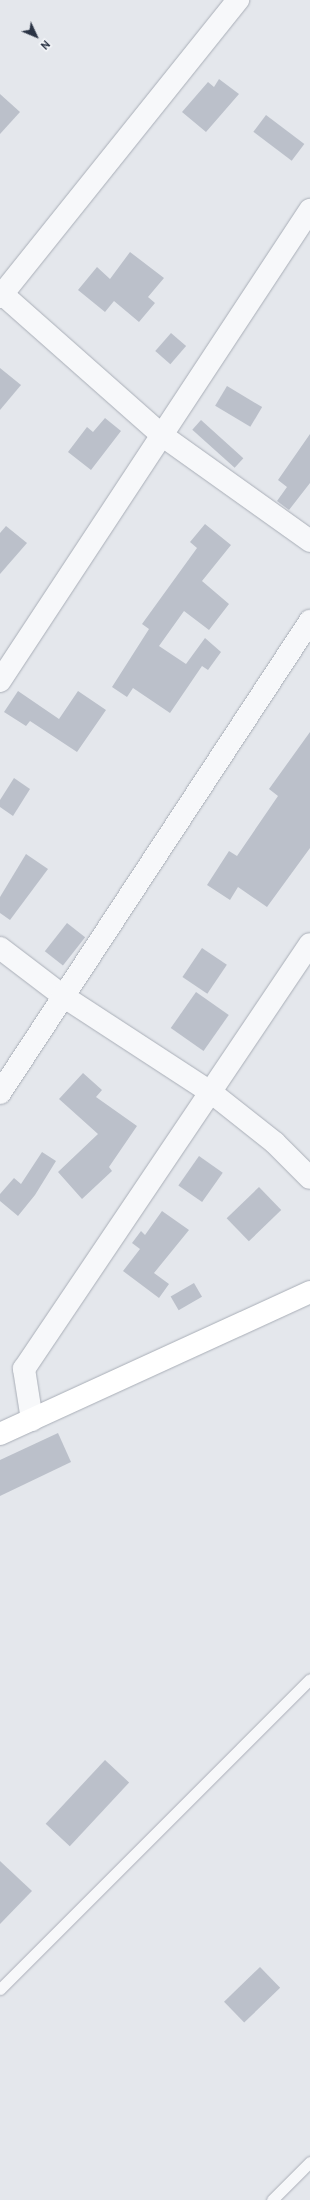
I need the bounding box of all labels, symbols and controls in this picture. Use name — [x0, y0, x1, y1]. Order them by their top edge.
north arrow — [16, 16, 56, 56]
text: N — [37, 37, 52, 52]

